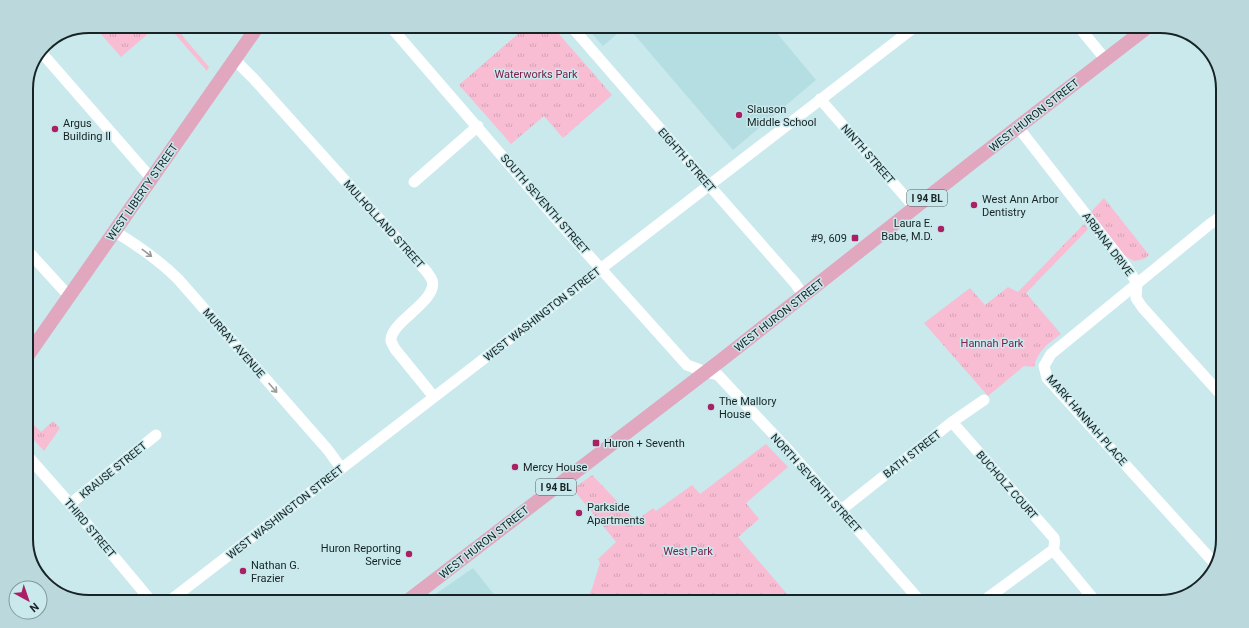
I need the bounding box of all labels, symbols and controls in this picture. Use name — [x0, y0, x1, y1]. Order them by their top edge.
park label: Waterworks Park — [494, 68, 578, 81]
street label: WEST HURON STREET — [987, 76, 1082, 155]
place label: Slauson Middle School — [747, 103, 817, 129]
marker: Slauson Middle School — [734, 110, 744, 120]
place label: Argus Building II — [63, 117, 111, 143]
street label: NINTH STREET — [838, 122, 897, 187]
marker: Argus Building II — [50, 124, 60, 134]
street label: EIGHTH STREET — [655, 126, 718, 195]
street label: WEST LIBERTY STREET — [104, 141, 181, 243]
street label: SOUTH SEVENTH STREET — [498, 152, 592, 257]
street label: MULHOLLAND STREET — [341, 178, 427, 271]
road number: I 94 BL — [907, 190, 947, 206]
place label: West Ann Arbor Dentistry — [982, 193, 1059, 219]
marker: West Ann Arbor Dentistry — [969, 200, 979, 210]
street label: ARBANA DRIVE — [1080, 210, 1136, 279]
place label: Laura E. Babe, M.D. — [881, 217, 933, 243]
marker: Laura E. Babe, M.D. — [936, 224, 946, 234]
place label: #9, 609 — [811, 232, 847, 245]
marker: #9, 609 — [850, 233, 860, 243]
one-way arrow — [141, 249, 152, 257]
street label: WEST WASHINGTON STREET — [481, 264, 604, 364]
street label: WEST HURON STREET — [732, 276, 827, 355]
street label: MURRAY AVENUE — [200, 306, 267, 381]
park label: Hannah Park — [961, 337, 1024, 350]
street label: MARK HANNAH PLACE — [1044, 372, 1129, 468]
one-way arrow — [269, 383, 278, 393]
place label: The Mallory House — [719, 395, 777, 421]
marker: The Mallory House — [706, 402, 716, 412]
street label: BATH STREET — [881, 428, 944, 481]
street label: NORTH SEVENTH STREET — [768, 431, 864, 536]
place label: Huron + Seventh — [604, 437, 685, 450]
marker: Huron + Seventh — [591, 438, 601, 448]
street label: KRAUSE STREET — [77, 439, 150, 501]
street label: BUCHOLZ COURT — [973, 448, 1040, 523]
place label: Mercy House — [523, 461, 588, 474]
street label: WEST WASHINGTON STREET — [224, 462, 347, 562]
marker: Mercy House — [510, 462, 520, 472]
road number: I 94 BL — [536, 479, 576, 495]
street label: THIRD STREET — [61, 496, 118, 561]
place label: Parkside Apartments — [587, 501, 645, 527]
street label: WEST HURON STREET — [437, 503, 532, 582]
marker: Parkside Apartments — [574, 508, 584, 518]
place label: Huron Reporting Service — [321, 542, 401, 568]
park label: West Park — [663, 545, 713, 558]
marker: Huron Reporting Service — [404, 549, 414, 559]
place label: Nathan G. Frazier — [251, 559, 300, 585]
marker: Nathan G. Frazier — [238, 566, 248, 576]
north arrow — [8, 580, 48, 620]
text: N — [27, 600, 41, 615]

